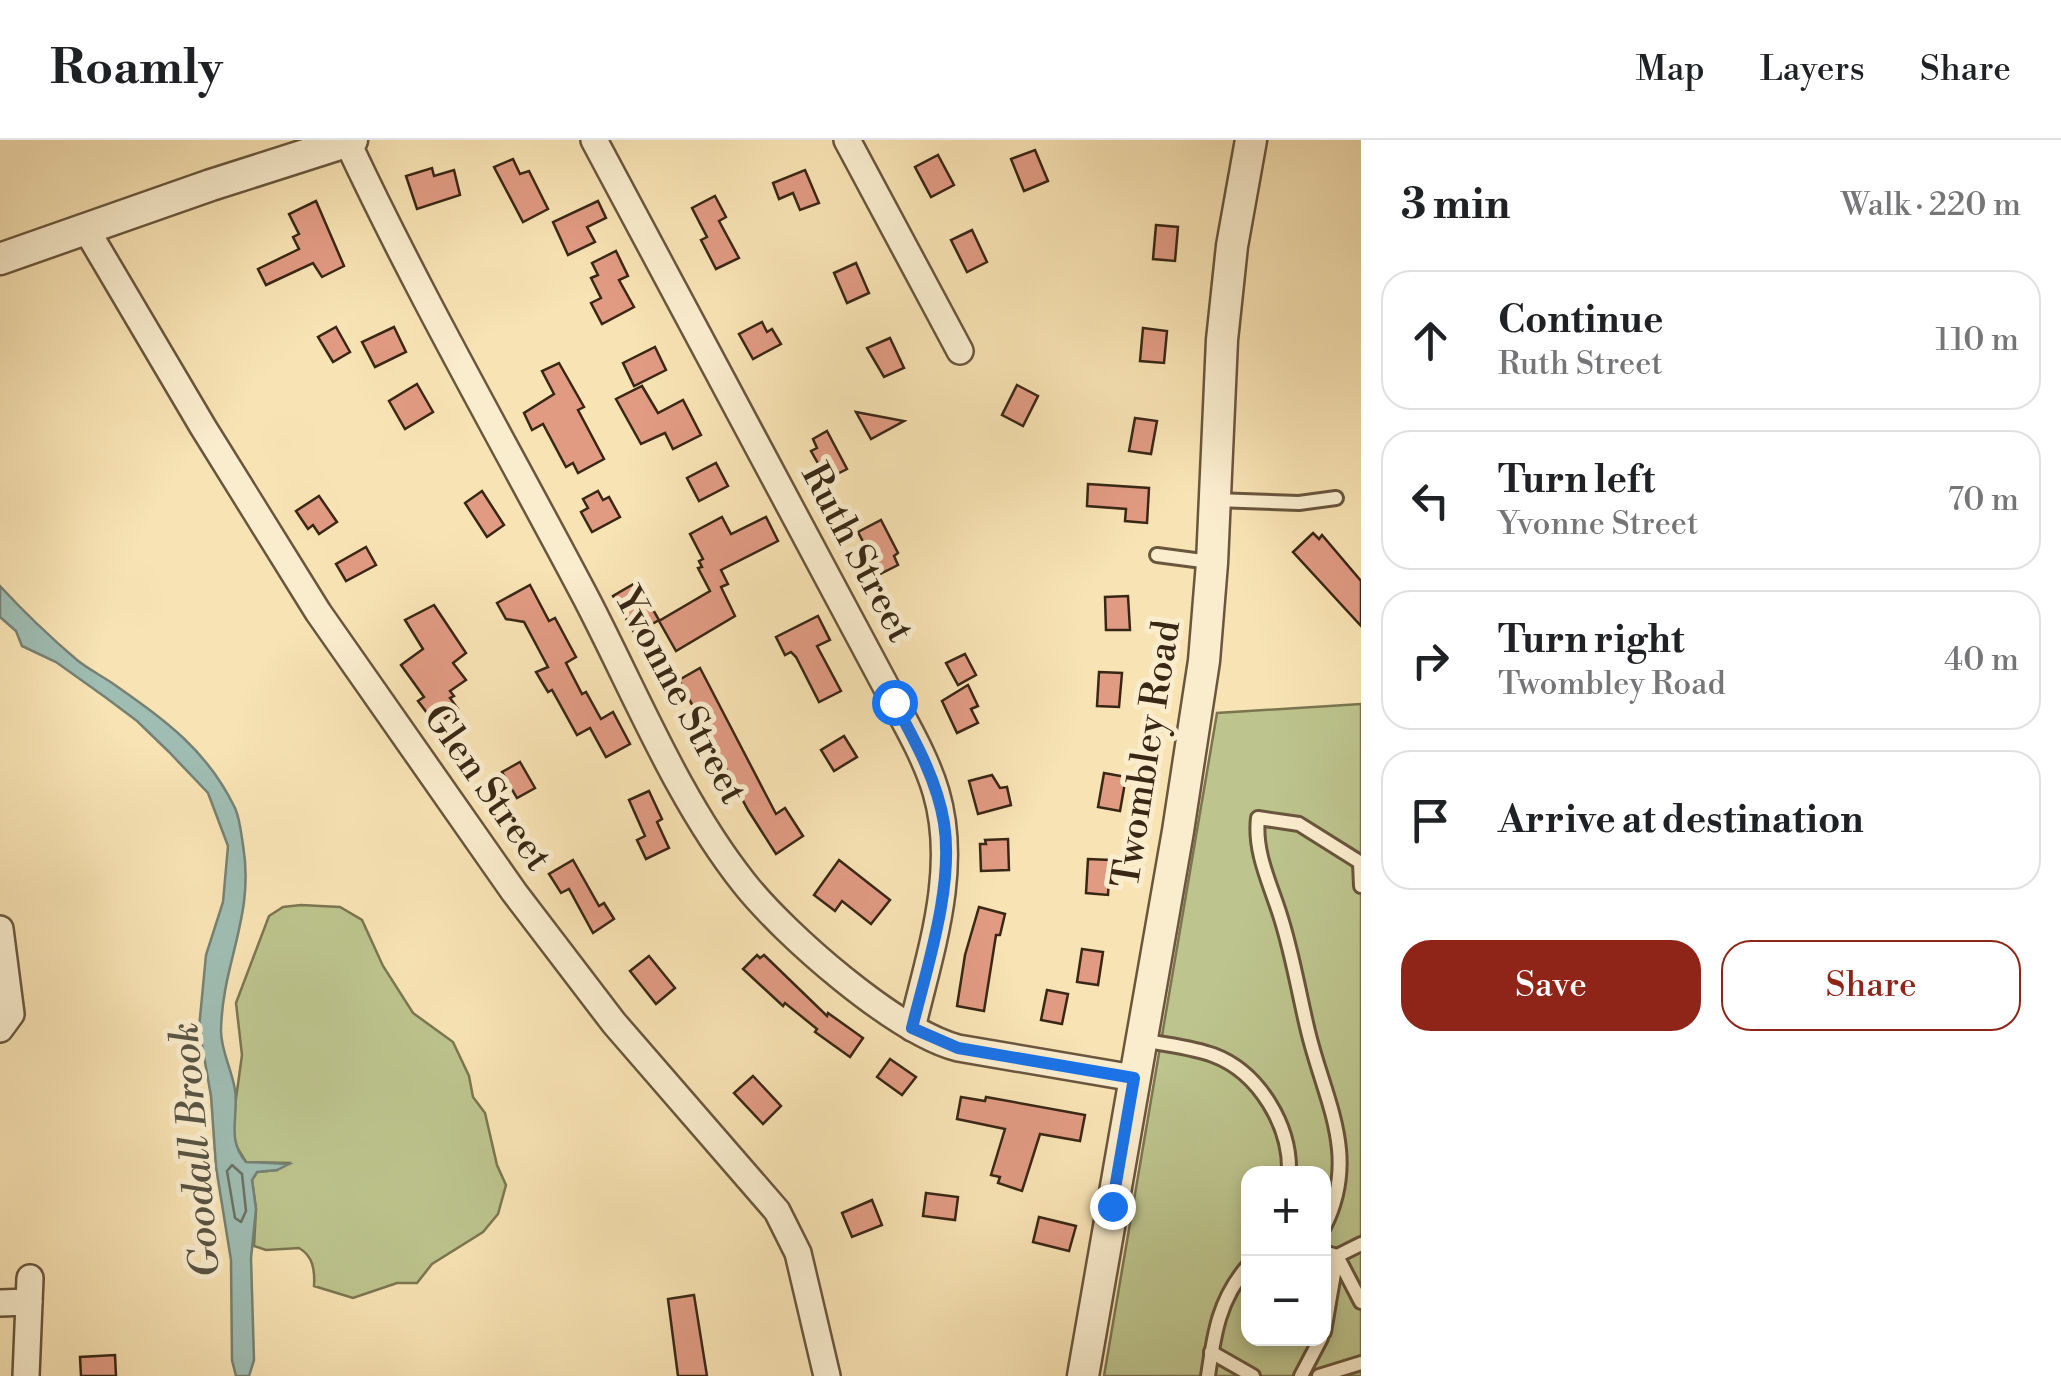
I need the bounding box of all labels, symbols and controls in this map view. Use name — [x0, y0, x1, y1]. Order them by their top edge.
text: Roamly — [50, 39, 223, 99]
text: Map — [1636, 48, 1705, 91]
text: Layers — [1760, 48, 1865, 91]
text: Share — [1920, 48, 2011, 91]
text: 3 min — [1401, 179, 1510, 232]
text: Walk · 220 m — [1841, 185, 2021, 225]
text: Continue — [1498, 297, 1663, 344]
icon: ahead — [1403, 313, 1458, 368]
text: 110 m — [1936, 320, 2019, 360]
text: Ruth Street — [1498, 344, 1663, 384]
street label: Ruth Street — [790, 456, 924, 650]
text: Turn left — [1498, 457, 1655, 504]
icon: left — [1403, 473, 1458, 528]
text: 70 m — [1948, 480, 2019, 520]
text: Yvonne Street — [1498, 504, 1698, 544]
street label: Yvonne Street — [602, 578, 757, 812]
street label: Twombley Road — [1103, 616, 1191, 891]
text: Turn right — [1498, 617, 1684, 664]
icon: right — [1403, 633, 1458, 688]
text: 40 m — [1944, 640, 2019, 680]
text: Twombley Road — [1498, 664, 1726, 704]
route start — [872, 680, 918, 726]
street label: Glen Street — [413, 696, 561, 880]
icon: arrive — [1403, 793, 1458, 848]
text: Arrive at destination — [1498, 797, 1864, 844]
button: Save — [1401, 940, 1701, 1031]
button: Share — [1721, 940, 2021, 1031]
water label: Goodall Brook — [160, 1020, 232, 1280]
map controls — [1241, 1166, 1331, 1346]
button: + — [1241, 1166, 1331, 1256]
route end — [1090, 1184, 1136, 1230]
button: − — [1241, 1256, 1331, 1346]

